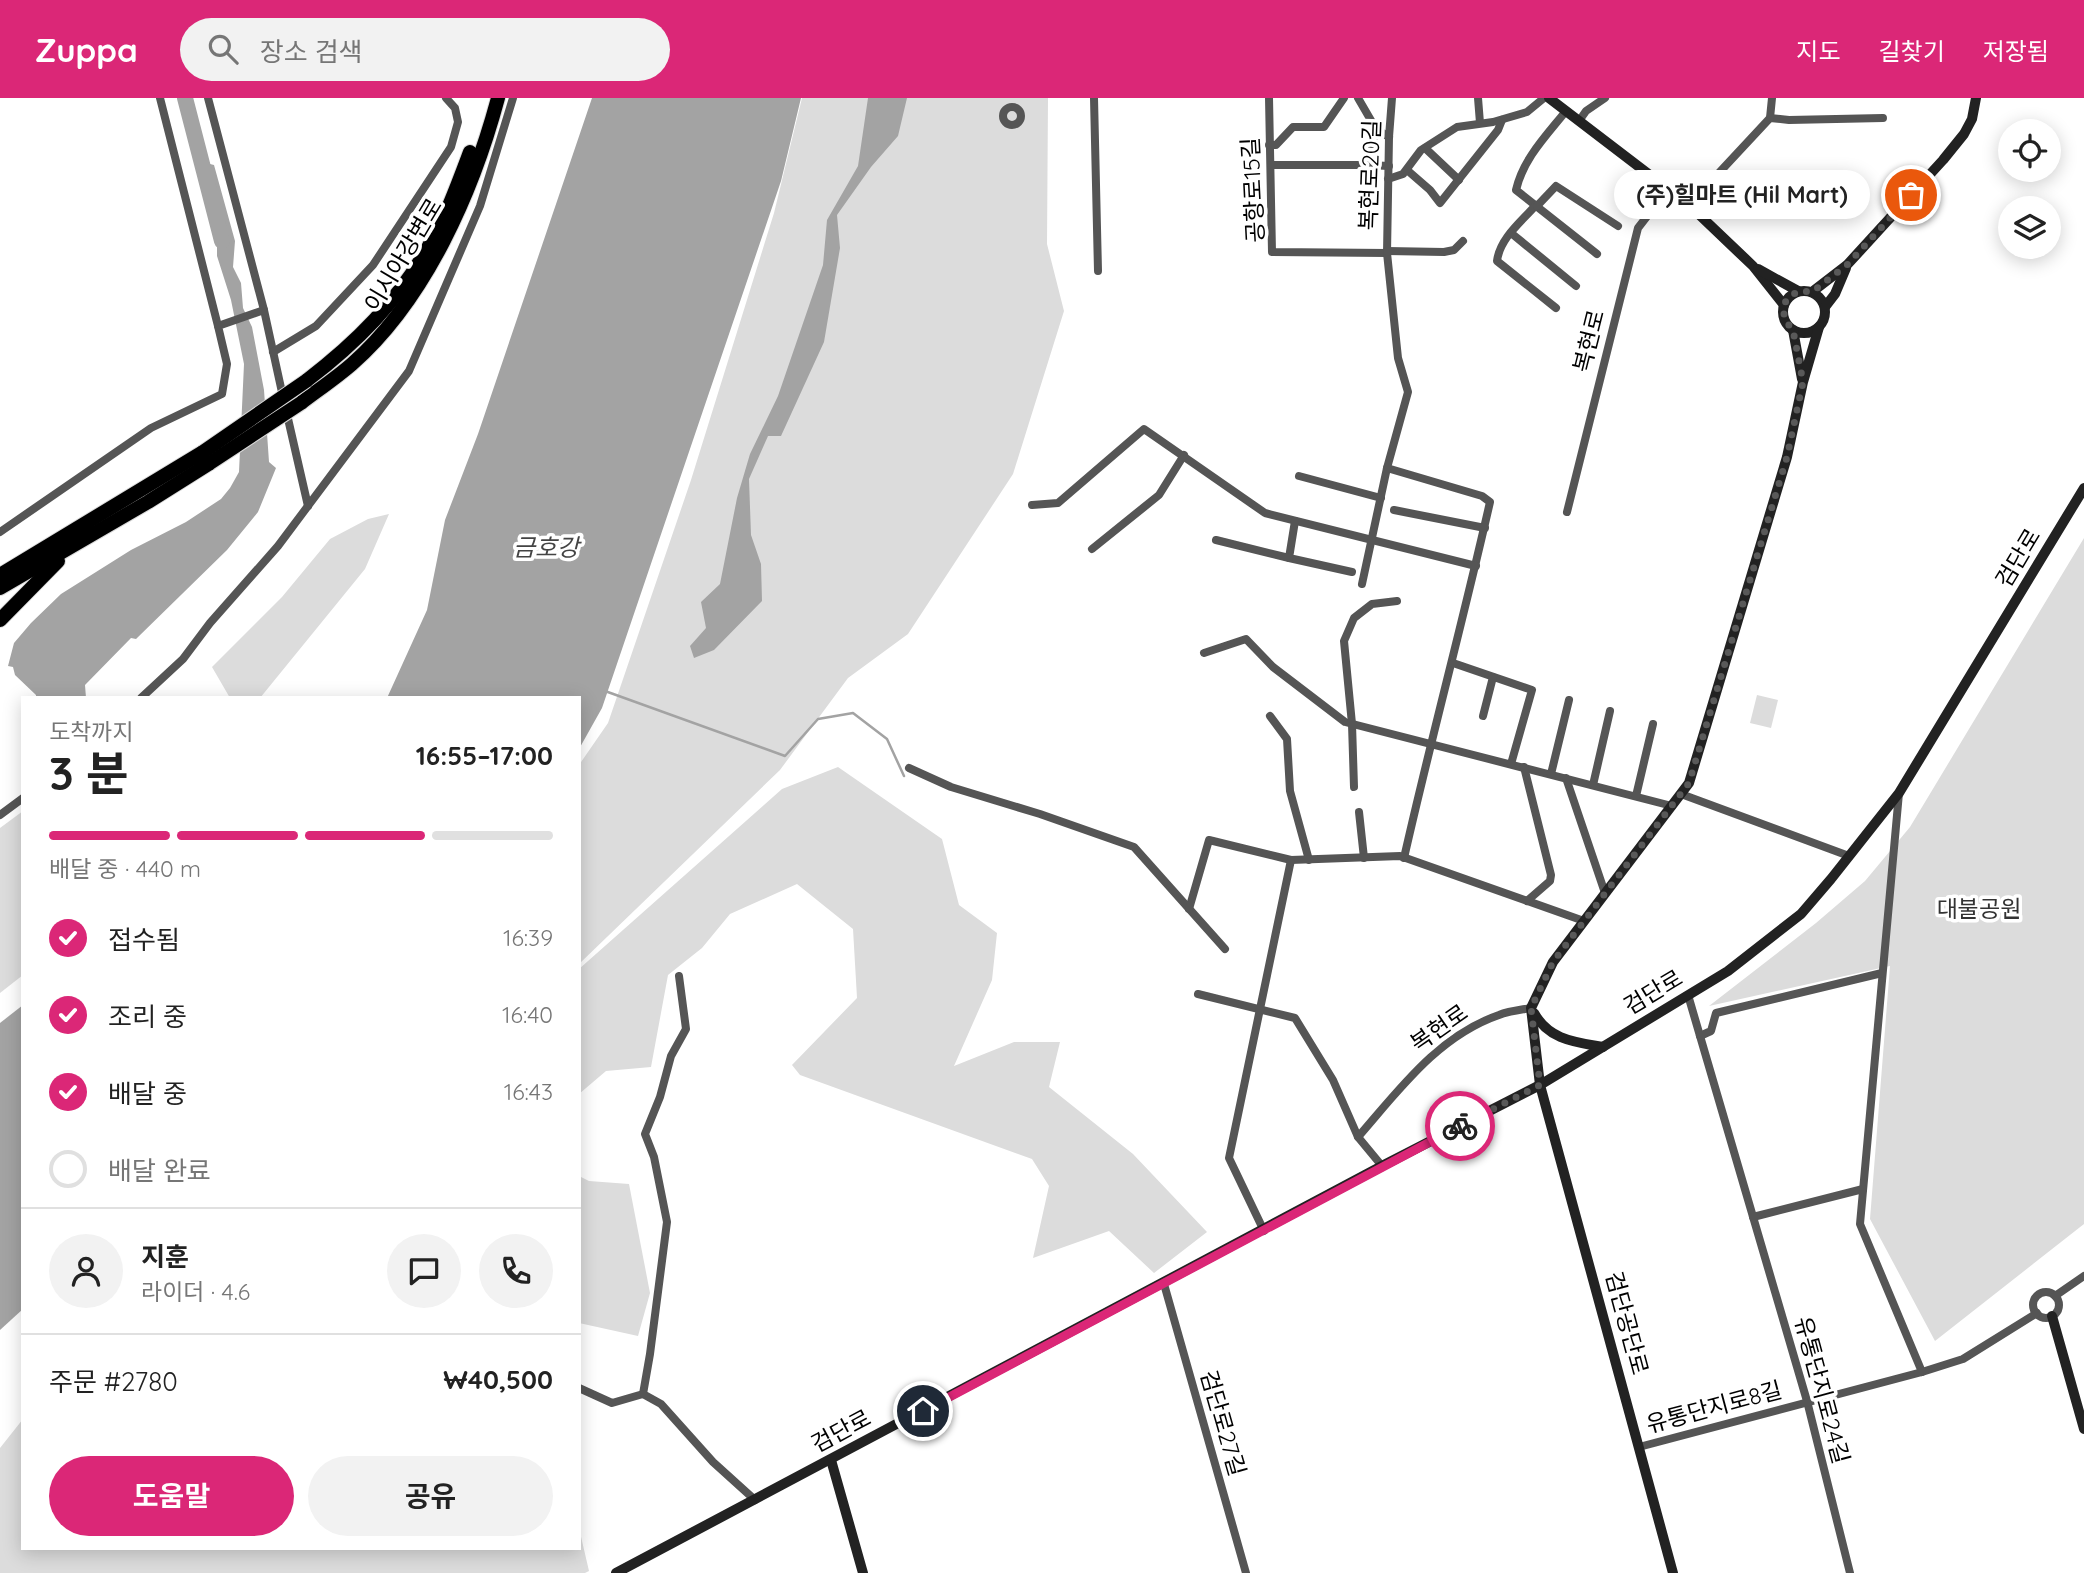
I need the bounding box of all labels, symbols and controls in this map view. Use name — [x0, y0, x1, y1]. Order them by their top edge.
search box — [180, 18, 670, 81]
text: Zuppa — [35, 29, 138, 70]
icon: search — [204, 30, 242, 68]
text: 장소 검색 — [260, 35, 363, 68]
text: 지도 — [1796, 36, 1841, 66]
text: 길찾기 — [1879, 36, 1945, 66]
text: 저장됨 — [1983, 36, 2049, 66]
street label: 복현로20길 — [1353, 119, 1386, 231]
map controls — [1998, 119, 2061, 259]
button: locate — [1998, 119, 2061, 182]
street label: 공항로15길 — [1235, 136, 1270, 244]
pin — [1881, 165, 1941, 225]
callout: (주)힐마트 (Hil Mart) — [1614, 170, 1869, 220]
icon: bag — [1892, 176, 1930, 214]
text: (주)힐마트 (Hil Mart) — [1636, 180, 1848, 209]
street label: 이시아강변로 — [357, 193, 448, 317]
button: layers — [1998, 196, 2061, 259]
street label: 복현로 — [1567, 307, 1610, 375]
street label: 검단로 — [1989, 523, 2046, 592]
water label: 금호강 — [513, 532, 582, 562]
text: 도착까지 — [49, 717, 134, 746]
text: 16:55–17:00 — [416, 739, 553, 772]
text: 3 분 — [49, 744, 129, 802]
text: 배달 중 · 440 m — [49, 854, 201, 883]
park label: 대불공원 — [1937, 894, 2021, 923]
icon: check — [49, 919, 87, 957]
text: 접수됨 — [108, 923, 180, 956]
text: 16:39 — [503, 923, 553, 952]
street label: 검단로 — [1618, 963, 1687, 1020]
icon: check — [49, 996, 87, 1034]
street label: 복현로 — [1404, 998, 1473, 1058]
text: 조리 중 — [108, 1000, 187, 1033]
text: 16:40 — [502, 1000, 553, 1029]
icon: check — [49, 1073, 87, 1111]
text: 배달 중 — [108, 1077, 187, 1110]
text: 16:43 — [504, 1077, 553, 1106]
courier — [1425, 1091, 1495, 1161]
icon: bike — [1441, 1107, 1479, 1145]
text: 배달 완료 — [108, 1154, 211, 1187]
button: person — [49, 1234, 123, 1308]
button: chat — [387, 1234, 461, 1308]
button: phone — [479, 1234, 553, 1308]
text: 지훈 — [141, 1240, 189, 1273]
street label: 검단공단로 — [1600, 1268, 1655, 1378]
text: 라이더 · 4.6 — [141, 1277, 250, 1306]
street label: 유통단지로24길 — [1789, 1313, 1856, 1467]
text: ₩40,500 — [443, 1363, 553, 1396]
text: 주문 #2780 — [49, 1365, 178, 1398]
street label: 검단로27길 — [1195, 1367, 1252, 1479]
street label: 유통단지로8길 — [1643, 1374, 1785, 1439]
pin — [893, 1381, 953, 1441]
icon: home — [904, 1392, 942, 1430]
street label: 검단로 — [806, 1403, 876, 1458]
button: 도움말 — [49, 1456, 294, 1536]
button: 공유 — [308, 1456, 553, 1536]

